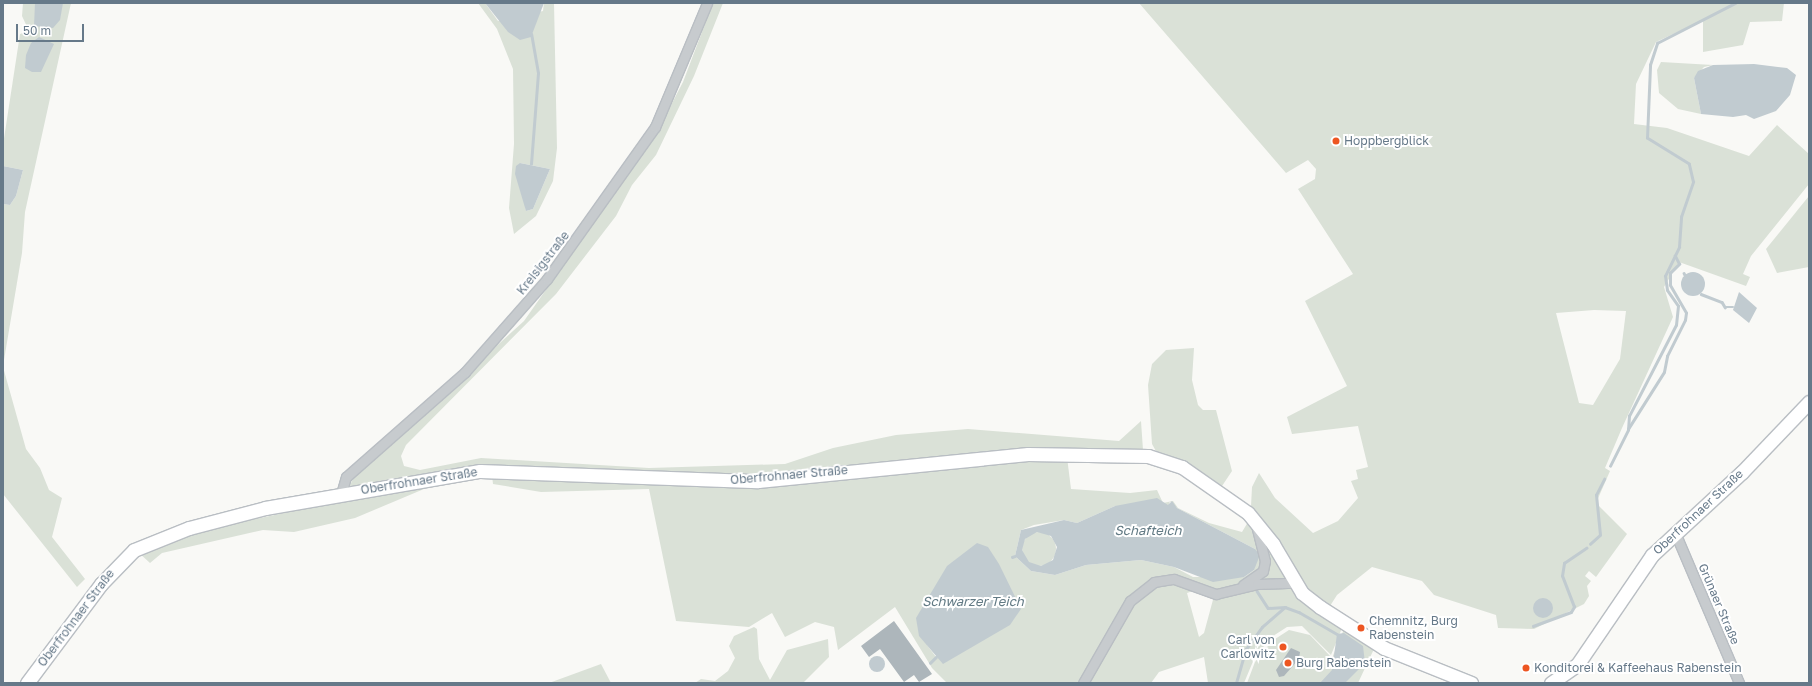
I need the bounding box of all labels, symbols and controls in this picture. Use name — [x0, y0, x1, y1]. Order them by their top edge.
scale bar — [18, 16, 86, 42]
text: 50 m — [23, 23, 51, 38]
place label: Hoppbergblick — [1344, 134, 1429, 148]
marker: Hoppbergblick — [1331, 136, 1341, 146]
street label: Kreisigstraße — [514, 228, 572, 298]
street label: Oberfrohnaer Straße — [730, 463, 848, 487]
street label: Oberfrohnaer Straße — [360, 465, 478, 497]
street label: Oberfrohnaer Straße — [1650, 467, 1746, 557]
water label: Schafteich — [1115, 522, 1181, 538]
street label: Grünaer Straße — [1695, 561, 1743, 647]
street label: Oberfrohnaer Straße — [35, 567, 117, 669]
water label: Schwarzer Teich — [922, 593, 1024, 609]
place label: Chemnitz, Burg Rabenstein — [1369, 614, 1458, 642]
marker: Chemnitz, Burg Rabenstein — [1356, 623, 1366, 633]
place label: Carl von Carlowitz — [1220, 633, 1275, 661]
marker: Carl von Carlowitz — [1278, 642, 1288, 652]
place label: Burg Rabenstein — [1296, 656, 1391, 670]
marker: Burg Rabenstein — [1283, 658, 1293, 668]
place label: Konditorei & Kaffeehaus Rabenstein — [1534, 661, 1742, 675]
marker: Konditorei & Kaffeehaus Rabenstein — [1521, 663, 1531, 673]

